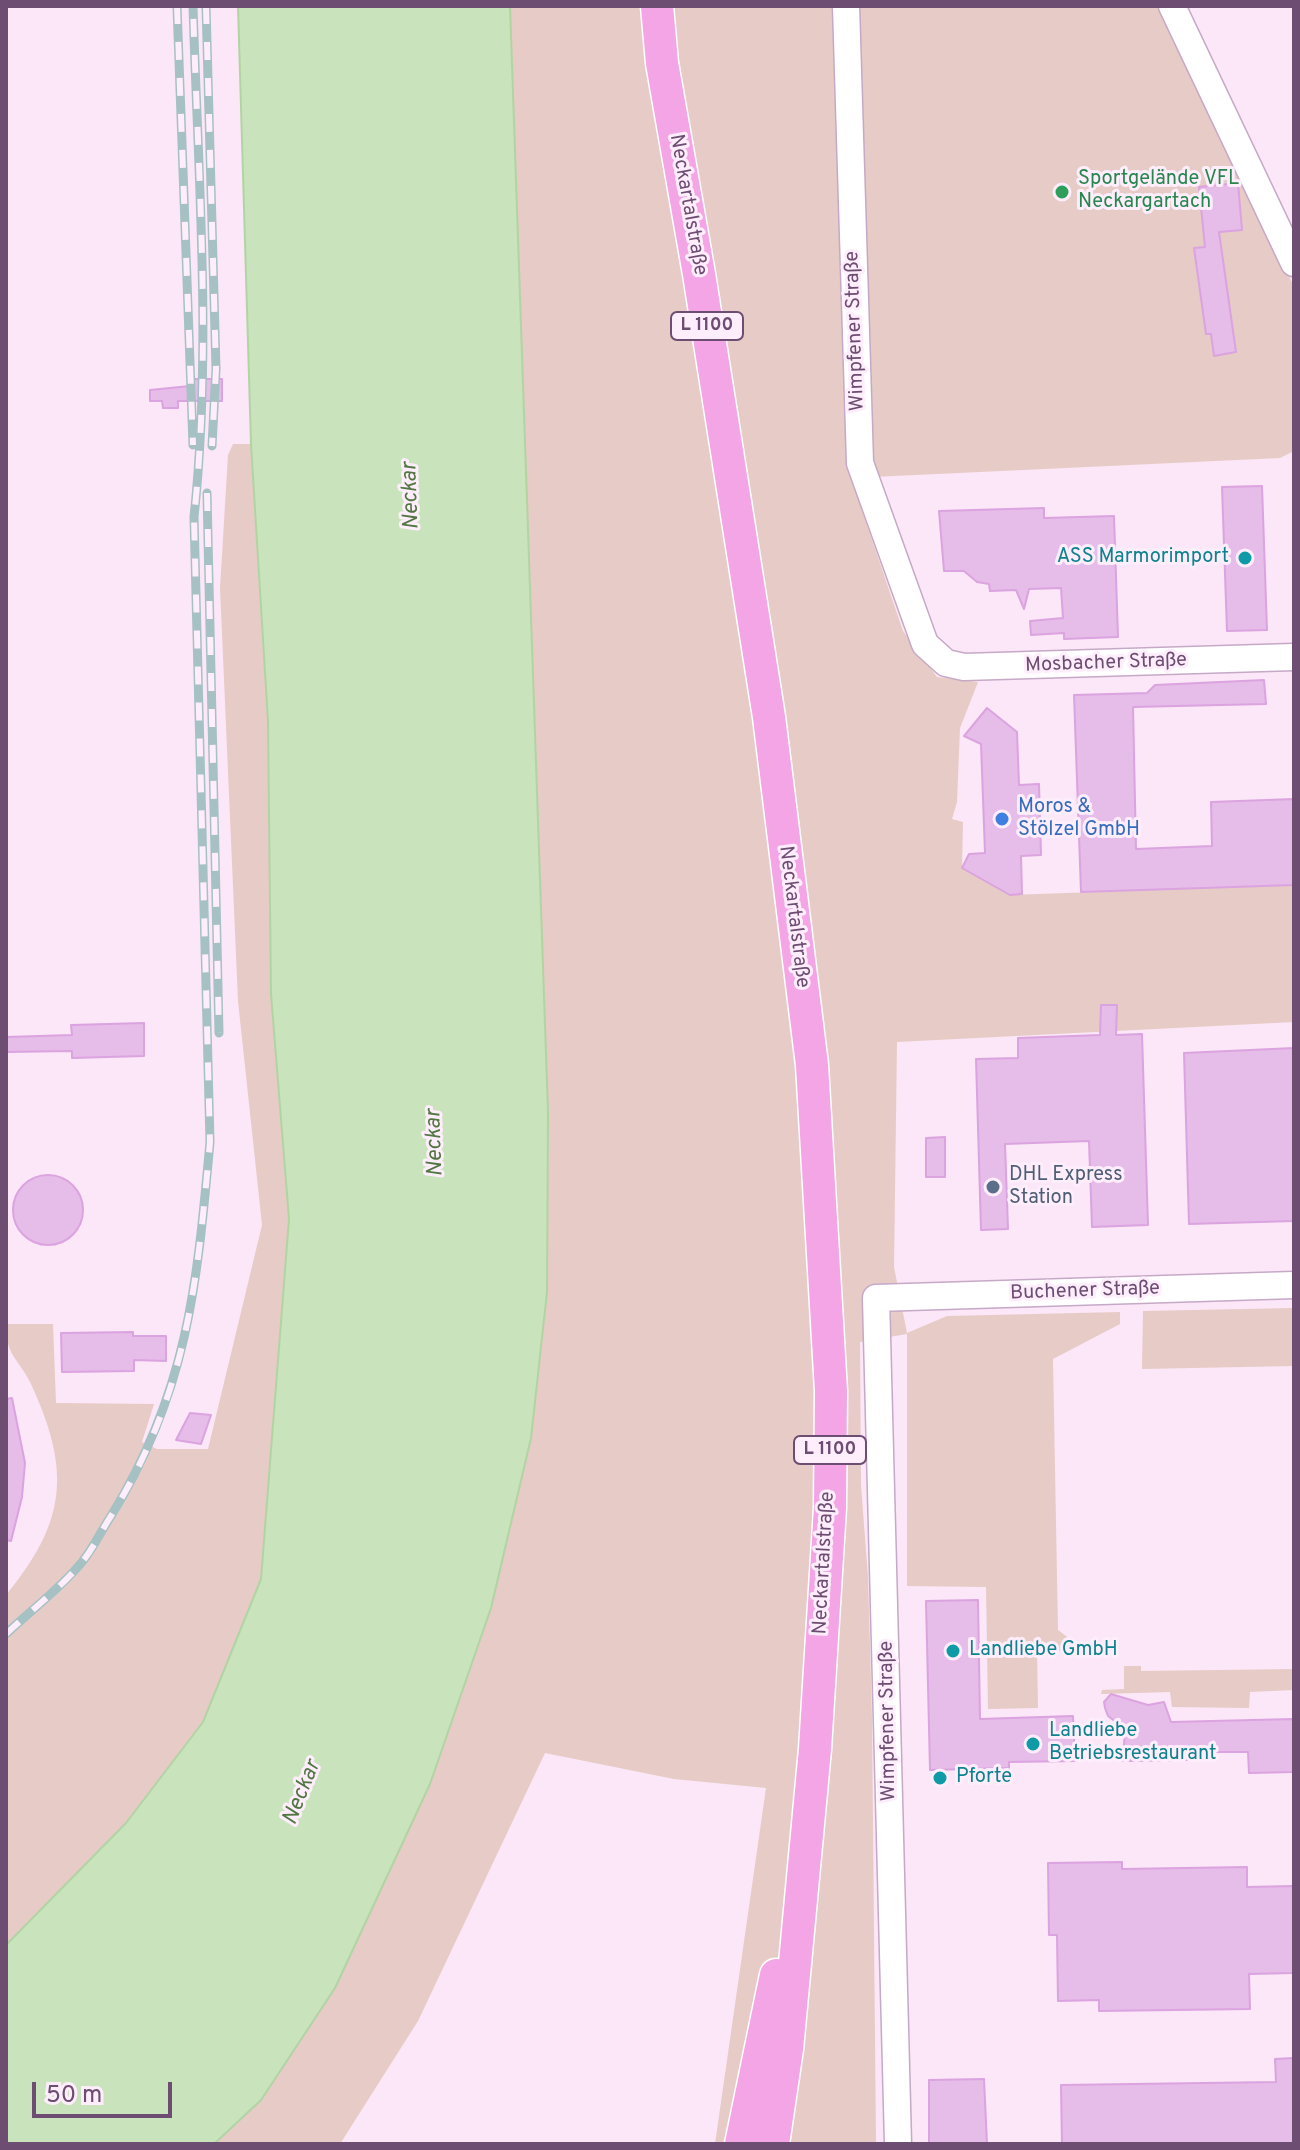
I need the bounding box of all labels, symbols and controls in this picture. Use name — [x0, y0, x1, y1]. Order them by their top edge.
street label: Neckartalstraße — [663, 132, 711, 278]
place label: Sportgelände VFL Neckargartach — [1078, 168, 1239, 215]
marker: Sportgelände VFL Neckargartach — [1053, 183, 1071, 201]
street label: Wimpfener Straße — [841, 250, 871, 412]
road number: L 1100 — [671, 312, 743, 340]
water label: Neckar — [398, 462, 426, 530]
place label: ASS Marmorimport — [1057, 546, 1229, 570]
marker: ASS Marmorimport — [1236, 549, 1254, 567]
street label: Mosbacher Straße — [1025, 649, 1187, 679]
place label: Moros & Stölzel GmbH — [1018, 796, 1140, 843]
marker: Moros & Stölzel GmbH — [993, 810, 1011, 828]
street label: Neckartalstraße — [772, 845, 814, 989]
water label: Neckar — [422, 1109, 450, 1177]
place label: DHL Express Station — [1009, 1164, 1123, 1211]
marker: DHL Express Station — [984, 1178, 1002, 1196]
street label: Buchener Straße — [1010, 1277, 1160, 1307]
road number: L 1100 — [794, 1436, 866, 1464]
street label: Neckartalstraße — [809, 1491, 841, 1635]
place label: Landliebe GmbH — [969, 1639, 1118, 1663]
street label: Wimpfener Straße — [876, 1641, 902, 1801]
marker: Landliebe GmbH — [944, 1642, 962, 1660]
place label: Landliebe Betriebsrestaurant — [1049, 1720, 1217, 1767]
marker: Landliebe Betriebsrestaurant — [1024, 1735, 1042, 1753]
water label: Neckar — [278, 1757, 328, 1829]
place label: Pforte — [956, 1766, 1012, 1790]
marker: Pforte — [931, 1769, 949, 1787]
scale bar — [36, 2066, 176, 2116]
text: 50 m — [46, 2081, 102, 2111]

